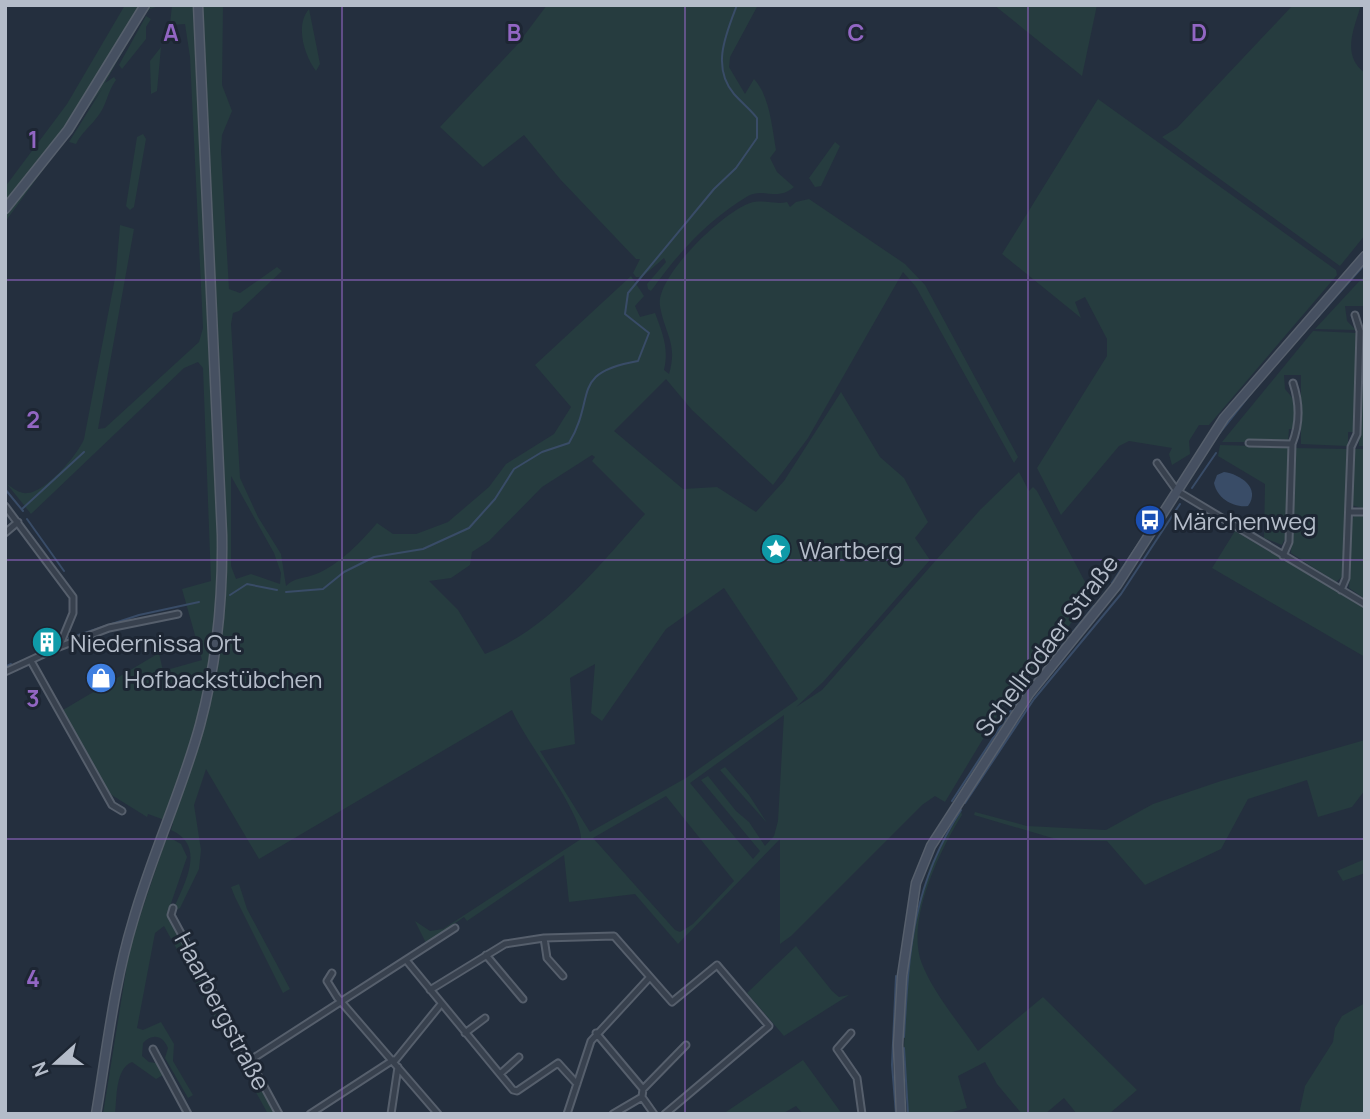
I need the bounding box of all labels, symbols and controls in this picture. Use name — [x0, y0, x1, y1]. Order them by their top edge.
text: A — [163, 16, 179, 48]
text: B — [507, 16, 521, 48]
text: C — [848, 16, 865, 48]
text: D — [1191, 16, 1207, 48]
text: 1 — [28, 123, 38, 155]
text: 2 — [26, 403, 40, 435]
bus stop icon: Märchenweg — [1133, 503, 1167, 537]
place label: Märchenweg — [1173, 504, 1317, 537]
place icon: Wartberg — [759, 532, 793, 566]
place label: Wartberg — [799, 533, 903, 566]
street label: Schellrodaer Straße — [967, 547, 1125, 743]
building icon: Niedernissa Ort — [30, 625, 64, 659]
place label: Niedernissa Ort — [70, 626, 242, 659]
shop icon: Hofbackstübchen — [84, 661, 118, 695]
place label: Hofbackstübchen — [124, 662, 323, 695]
text: 3 — [26, 682, 40, 714]
street label: Haarbergstraße — [167, 926, 279, 1096]
text: 4 — [26, 962, 40, 994]
north arrow — [21, 1028, 91, 1098]
text: N — [26, 1058, 55, 1080]

